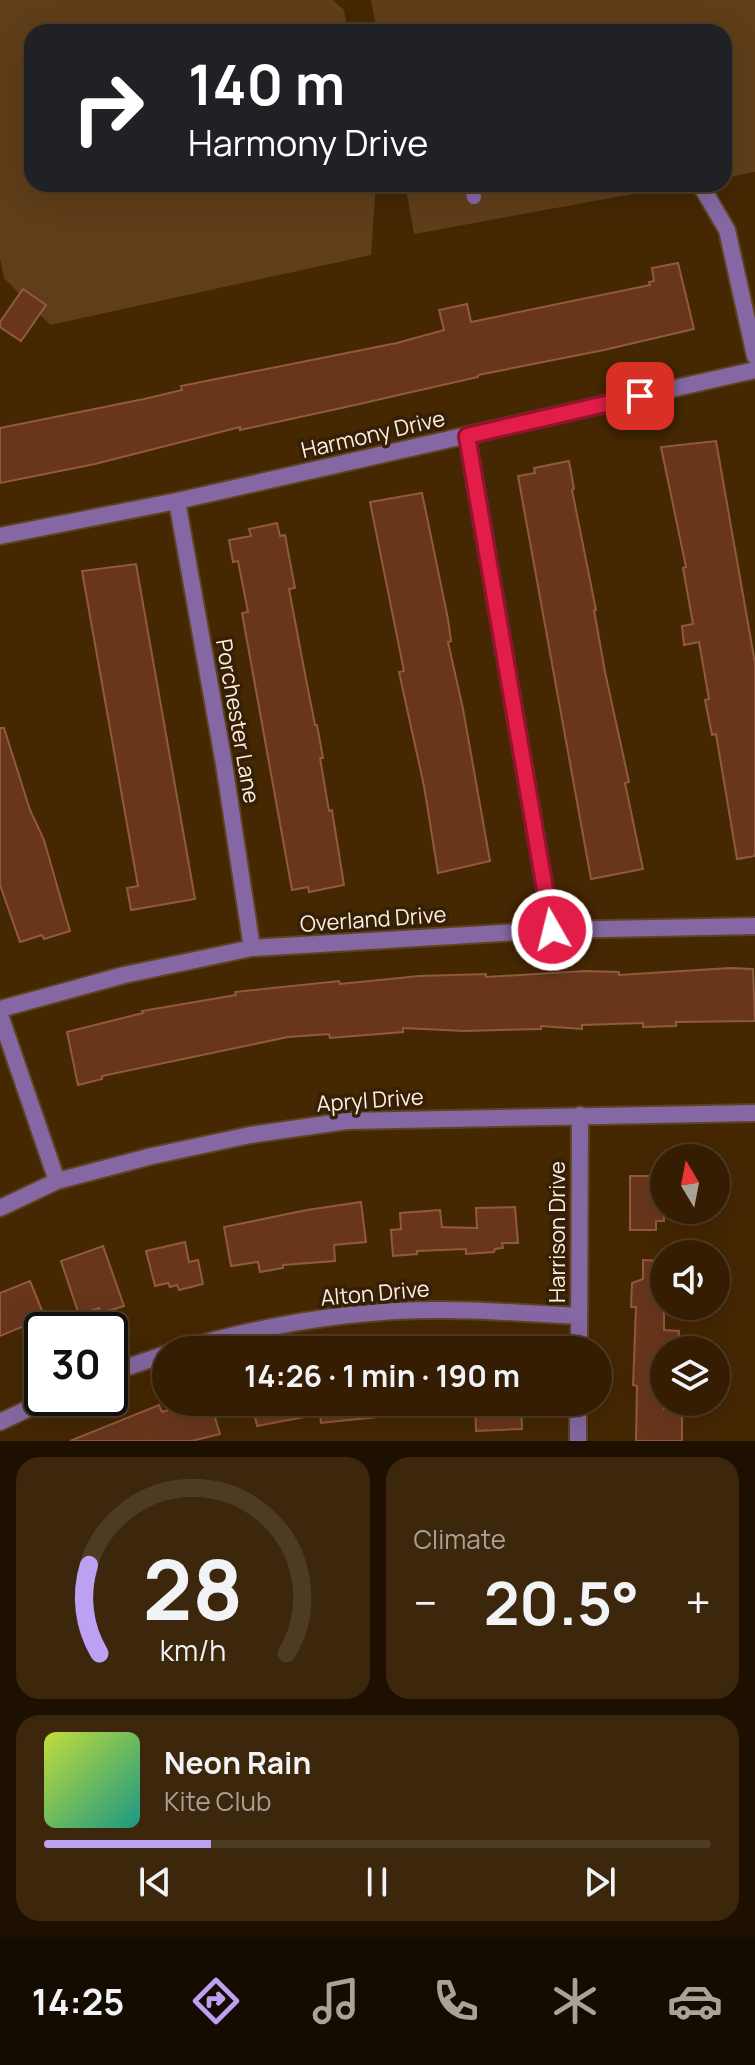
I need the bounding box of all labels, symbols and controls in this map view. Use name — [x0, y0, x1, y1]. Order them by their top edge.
text: 140 m — [188, 45, 345, 122]
icon: right — [56, 56, 160, 160]
text: Harmony Drive — [188, 118, 428, 167]
pin — [606, 362, 674, 430]
icon: arrive — [618, 374, 662, 418]
street label: Harmony Drive — [298, 403, 448, 465]
street label: Porchester Lane — [209, 636, 267, 806]
position arrow — [510, 888, 594, 972]
street label: Overland Drive — [299, 899, 447, 939]
street label: Apryl Drive — [315, 1081, 425, 1119]
north arrow — [650, 1144, 730, 1224]
map controls — [650, 1144, 730, 1416]
street label: Harrison Drive — [542, 1161, 572, 1303]
button: sound — [650, 1240, 730, 1320]
street label: Alton Drive — [319, 1273, 431, 1313]
speed limit sign: 30 — [24, 1312, 128, 1416]
button: layers — [650, 1336, 730, 1416]
text: 14:26 · 1 min · 190 m — [244, 1355, 520, 1396]
text: Climate — [414, 1521, 506, 1557]
text: 28 — [142, 1531, 243, 1645]
text: 20.5° — [484, 1561, 639, 1643]
text: − — [414, 1572, 437, 1632]
text: + — [686, 1572, 711, 1632]
text: km/h — [160, 1631, 226, 1670]
text: Neon Rain — [164, 1742, 311, 1783]
text: Kite Club — [164, 1783, 271, 1819]
icon: previous — [133, 1860, 177, 1904]
icon: pause — [355, 1860, 399, 1904]
icon: next — [578, 1860, 622, 1904]
icon: directions — [188, 1973, 244, 2029]
icon: music — [308, 1973, 364, 2029]
icon: phone — [428, 1973, 484, 2029]
icon: climate — [547, 1973, 603, 2029]
icon: car — [667, 1973, 723, 2029]
text: 14:25 — [32, 1977, 124, 2026]

